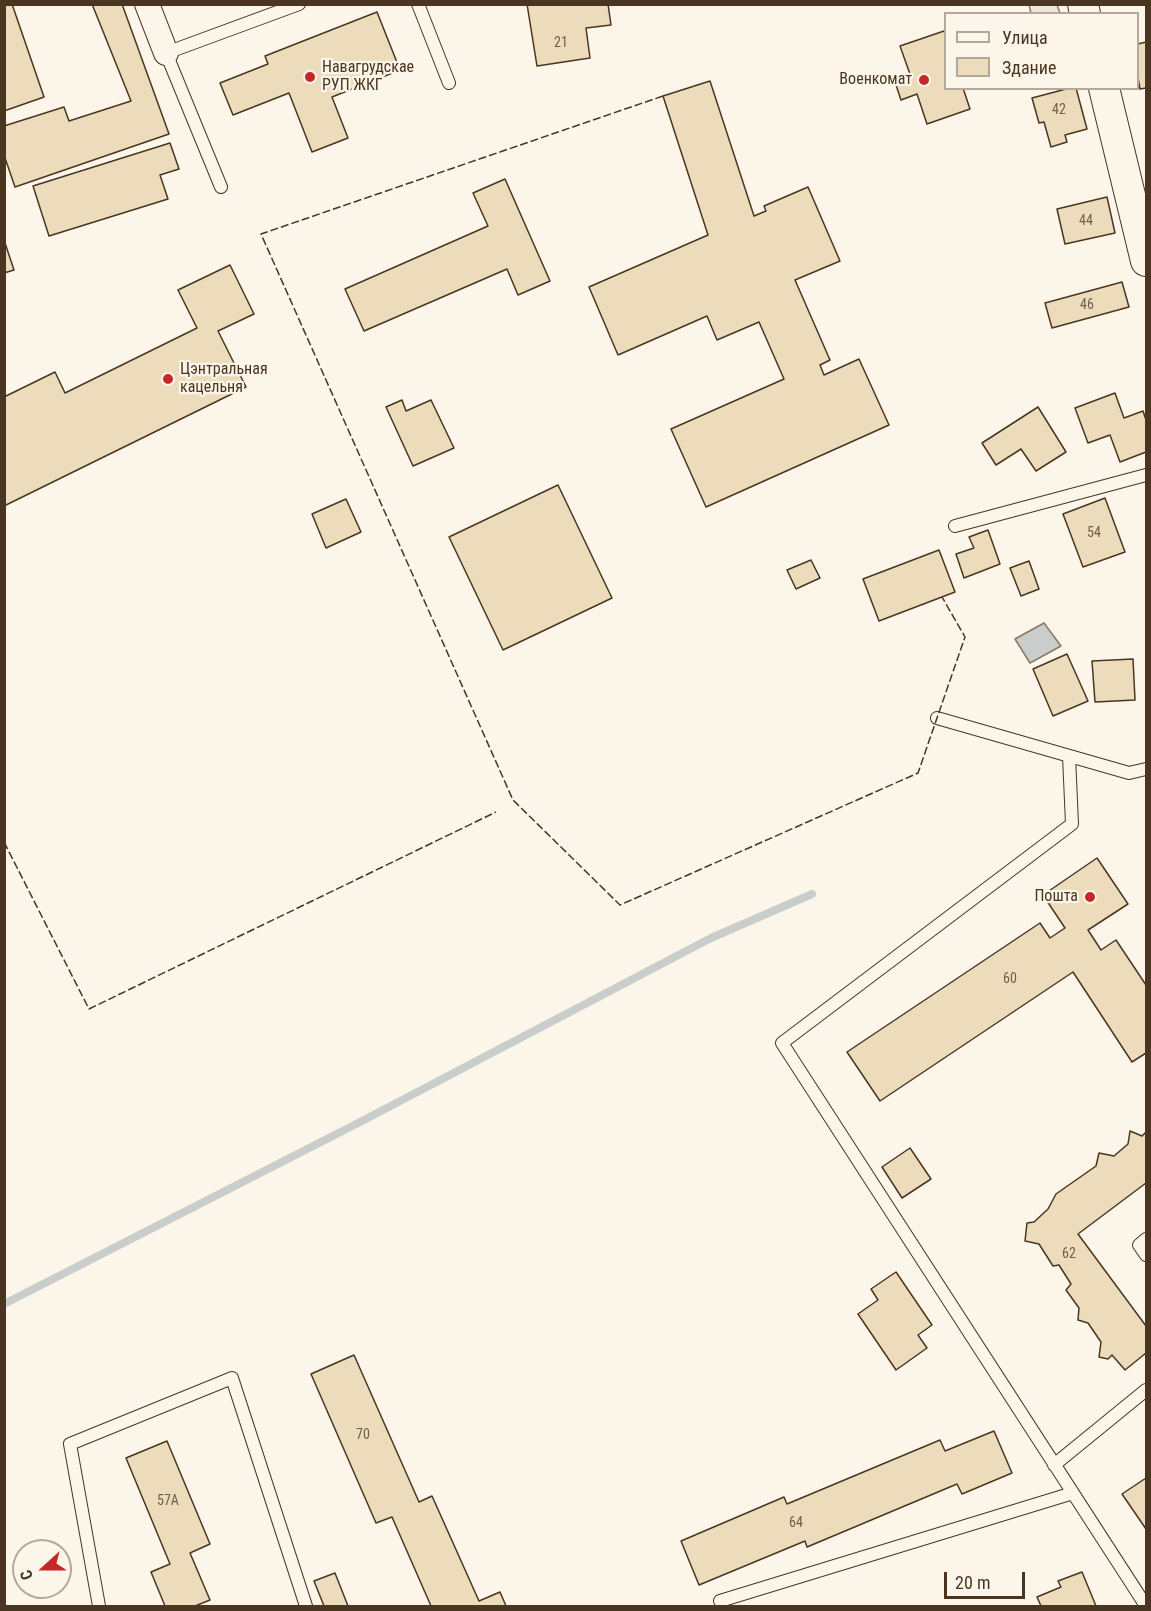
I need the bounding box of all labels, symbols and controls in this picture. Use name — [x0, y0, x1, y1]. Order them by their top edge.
legend — [944, 12, 1139, 90]
text: Улица — [1002, 27, 1048, 48]
house number: 21 — [554, 35, 568, 51]
text: Здание — [1002, 57, 1056, 78]
place label: Навагрудскае РУП ЖКГ — [322, 58, 414, 96]
marker: Навагрудскае РУП ЖКГ — [303, 70, 317, 84]
place label: Военкомат — [839, 70, 912, 90]
marker: Военкомат — [917, 73, 931, 87]
house number: 42 — [1052, 102, 1066, 118]
house number: 44 — [1079, 213, 1093, 229]
house number: 46 — [1080, 297, 1094, 313]
place label: Цэнтральная кацельня — [180, 360, 268, 398]
marker: Цэнтральная кацельня — [161, 372, 175, 386]
house number: 54 — [1087, 525, 1101, 541]
place label: Пошта — [1034, 887, 1078, 907]
marker: Пошта — [1083, 890, 1097, 904]
house number: 60 — [1003, 971, 1017, 987]
house number: 62 — [1062, 1246, 1076, 1262]
house number: 70 — [356, 1427, 370, 1443]
house number: 57А — [157, 1493, 179, 1509]
house number: 64 — [789, 1515, 803, 1531]
north arrow — [12, 1539, 72, 1599]
scale bar — [947, 1560, 1028, 1598]
text: С — [16, 1567, 37, 1583]
text: 20 m — [955, 1572, 990, 1593]

